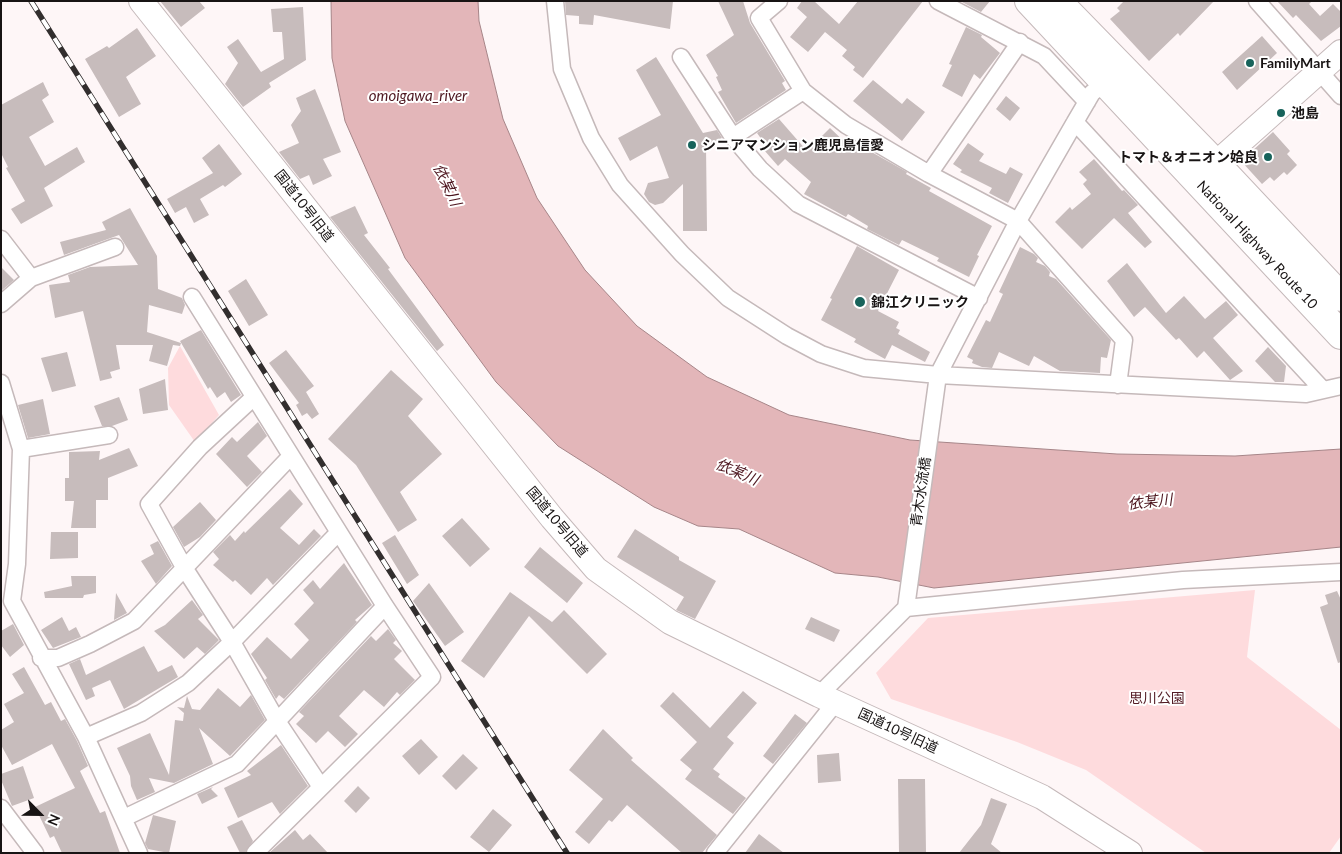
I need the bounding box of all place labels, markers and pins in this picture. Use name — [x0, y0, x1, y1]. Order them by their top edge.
place label: FamilyMart — [1260, 55, 1331, 71]
marker: FamilyMart — [1244, 57, 1256, 69]
place label: 池島 — [1291, 105, 1319, 121]
marker: 池島 — [1275, 107, 1287, 119]
place label: シニアマンション鹿児島信愛 — [702, 137, 884, 153]
marker: シニアマンション鹿児島信愛 — [686, 139, 698, 151]
place label: トマト＆オニオン姶良 — [1118, 149, 1258, 165]
marker: トマト＆オニオン姶良 — [1262, 151, 1274, 163]
place label: 錦江クリニック — [871, 294, 969, 310]
marker: 錦江クリニック — [853, 295, 867, 309]

